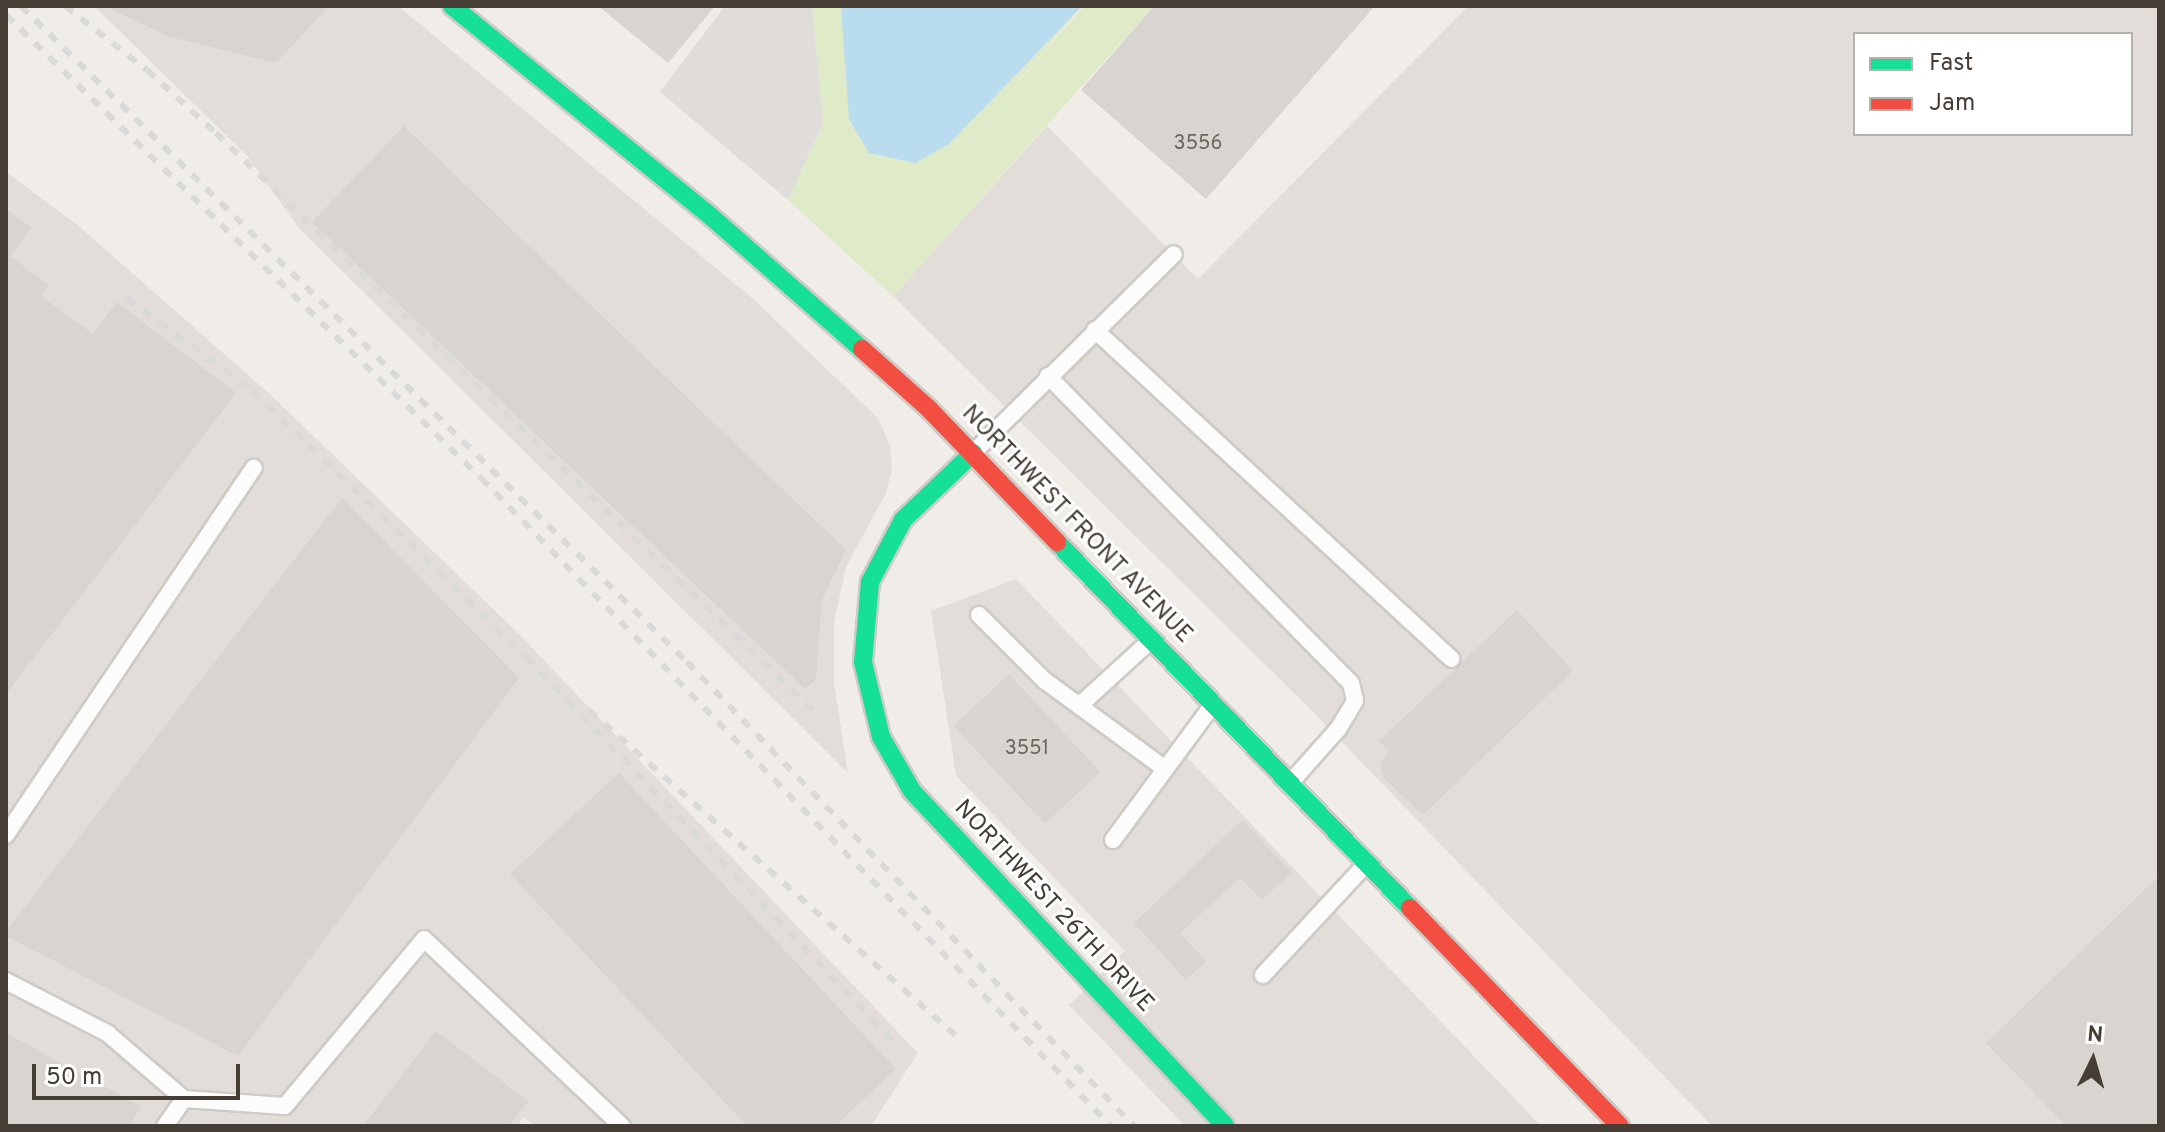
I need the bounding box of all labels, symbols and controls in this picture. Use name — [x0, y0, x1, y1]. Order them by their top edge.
legend — [1853, 32, 2133, 136]
text: Fast — [1929, 49, 1973, 79]
text: Jam — [1929, 89, 1975, 119]
house number: 3556 — [1174, 132, 1222, 156]
street label: NORTHWEST FRONT AVENUE — [954, 399, 1198, 651]
house number: 3551 — [1005, 737, 1049, 761]
street label: NORTHWEST 26TH DRIVE — [947, 795, 1159, 1019]
north arrow — [2053, 1020, 2133, 1100]
text: N — [2086, 1021, 2104, 1050]
scale bar — [36, 1048, 244, 1098]
text: 50 m — [46, 1063, 102, 1093]

